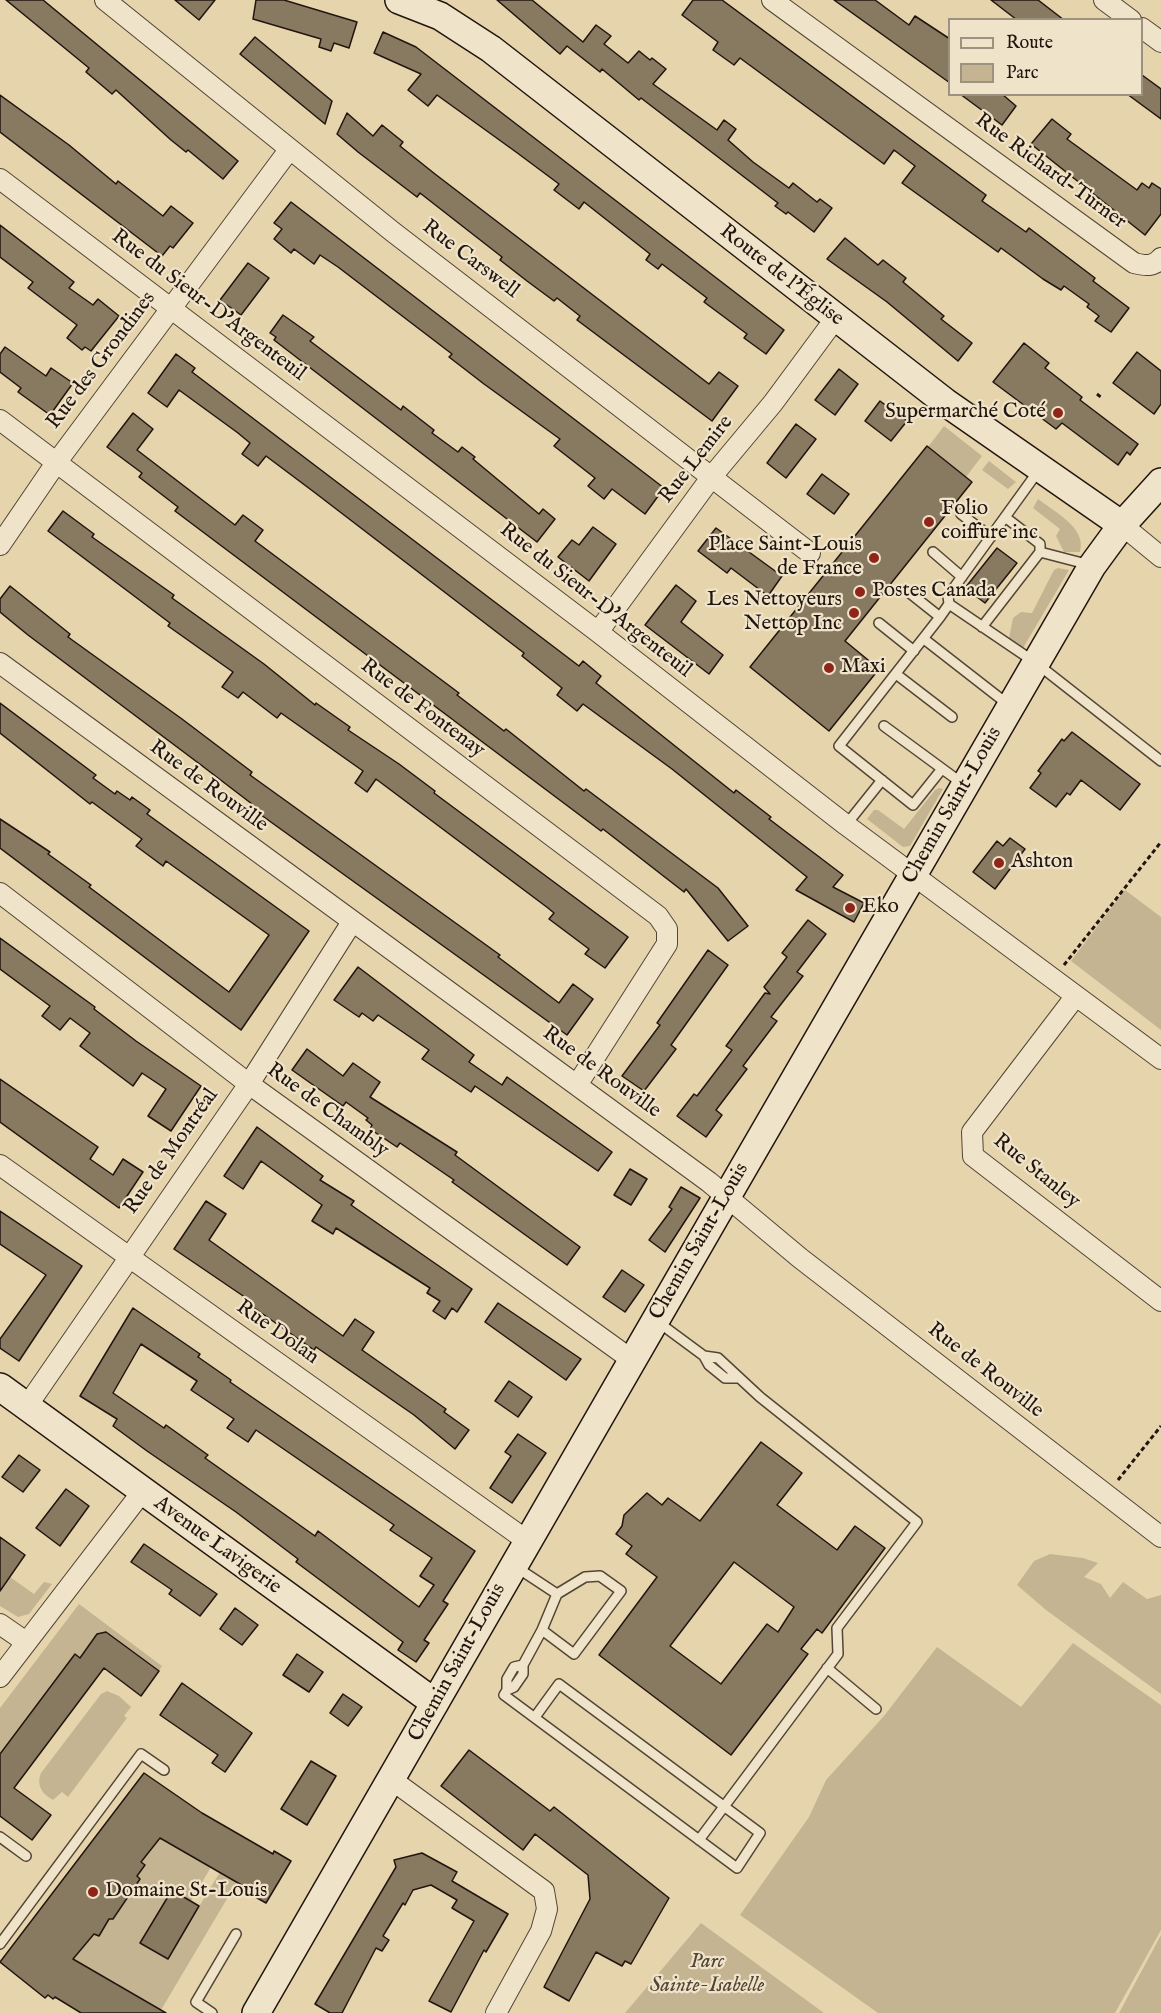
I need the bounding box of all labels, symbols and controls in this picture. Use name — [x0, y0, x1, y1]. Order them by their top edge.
legend — [948, 18, 1143, 96]
text: Route — [1006, 32, 1053, 55]
text: Parc — [1006, 62, 1038, 85]
street label: Rue Richard-Turner — [969, 109, 1131, 235]
street label: Rue Carswell — [416, 215, 524, 305]
street label: Route de l'Église — [714, 220, 848, 332]
street label: Rue du Sieur-D'Argenteuil — [106, 225, 310, 387]
street label: Rue des Grondines — [42, 287, 162, 435]
place label: Supermarché Coté — [885, 400, 1046, 426]
marker: Supermarché Coté — [1051, 406, 1065, 420]
street label: Rue Lemire — [655, 411, 739, 509]
place label: Folio coiffure inc — [941, 497, 1038, 547]
marker: Folio coiffure inc — [922, 515, 936, 529]
street label: Rue du Sieur-D'Argenteuil — [494, 518, 696, 684]
place label: Place Saint-Louis de France — [708, 533, 862, 583]
marker: Place Saint-Louis de France — [867, 551, 881, 565]
place label: Postes Canada — [872, 579, 996, 605]
marker: Postes Canada — [853, 585, 867, 599]
place label: Les Nettoyeurs Nettop Inc — [707, 588, 842, 638]
marker: Les Nettoyeurs Nettop Inc — [847, 606, 861, 620]
street label: Rue de Fontenay — [355, 654, 489, 764]
place label: Maxi — [841, 655, 886, 681]
marker: Maxi — [822, 661, 836, 675]
street label: Chemin Saint-Louis — [898, 723, 1008, 889]
street label: Rue de Rouville — [144, 736, 272, 838]
place label: Ashton — [1011, 850, 1073, 876]
marker: Ashton — [992, 856, 1006, 870]
place label: Eko — [862, 895, 899, 921]
marker: Eko — [843, 901, 857, 915]
street label: Rue de Rouville — [537, 1022, 665, 1124]
street label: Rue de Chambly — [261, 1058, 393, 1164]
street label: Rue de Montréal — [119, 1084, 225, 1220]
street label: Rue Stanley — [987, 1129, 1085, 1215]
street label: Chemin Saint-Louis — [645, 1159, 755, 1325]
street label: Rue Dolan — [231, 1295, 323, 1371]
street label: Rue de Rouville — [922, 1318, 1048, 1424]
street label: Avenue Lavigerie — [148, 1491, 286, 1601]
street label: Chemin Saint-Louis — [404, 1579, 512, 1747]
place label: Domaine St-Louis — [105, 1879, 267, 1905]
marker: Domaine St-Louis — [86, 1885, 100, 1899]
park label: Parc Sainte-Isabelle — [650, 1950, 764, 2000]

